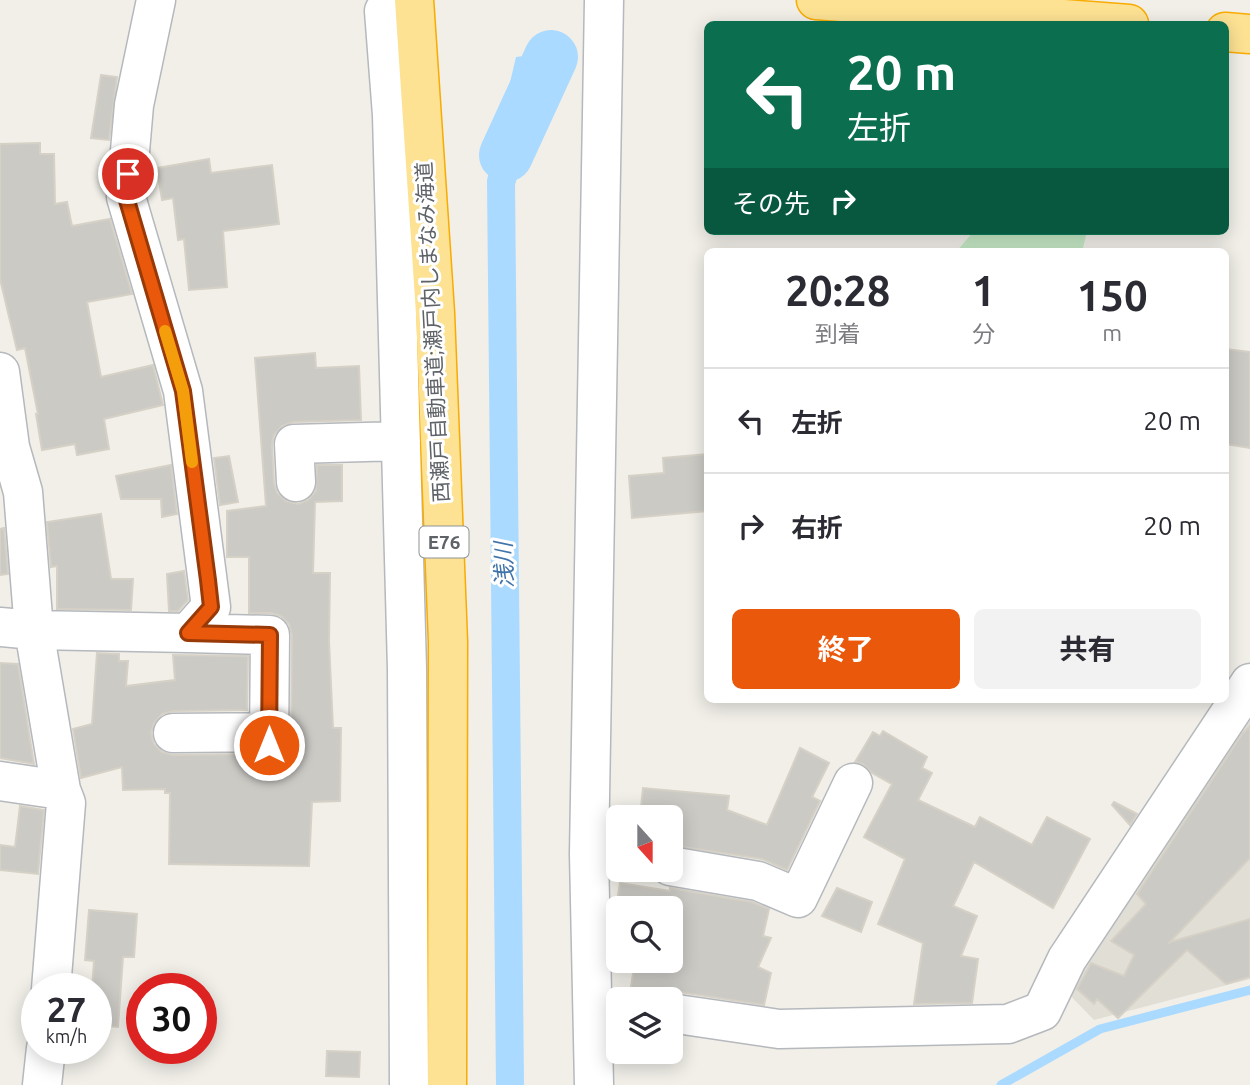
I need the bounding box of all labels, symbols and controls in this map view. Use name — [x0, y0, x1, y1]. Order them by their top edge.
text: 20 m — [847, 44, 956, 99]
icon: left — [732, 49, 823, 140]
text: 左折 — [847, 109, 911, 145]
pin — [98, 144, 158, 204]
icon: arrive — [109, 155, 147, 193]
street label: 西瀬戸自動車道;瀬戸内しまなみ海道 — [411, 161, 453, 503]
icon: right — [824, 182, 862, 220]
text: その先 — [732, 189, 810, 218]
text: 20:28 — [785, 267, 890, 314]
text: 1 — [972, 267, 995, 314]
text: 150 — [1077, 272, 1148, 319]
text: m — [1102, 320, 1122, 345]
text: 到着 — [815, 321, 861, 346]
text: 分 — [972, 321, 995, 346]
icon: left — [732, 402, 770, 440]
text: 20 m — [1143, 406, 1201, 435]
text: 左折 — [791, 408, 843, 437]
icon: right — [732, 507, 770, 545]
text: 20 m — [1143, 511, 1201, 540]
text: 右折 — [791, 513, 843, 542]
road number: E76 — [420, 526, 468, 558]
water label: 浅川 — [490, 539, 517, 588]
button: 終了 — [732, 609, 960, 689]
button: 共有 — [974, 609, 1201, 689]
position arrow — [232, 708, 306, 782]
north arrow — [606, 805, 682, 882]
map controls — [606, 805, 683, 1064]
button: search — [606, 896, 683, 973]
speed limit sign: 30 — [126, 973, 217, 1064]
button: layers — [606, 987, 683, 1064]
text: 27 — [47, 989, 86, 1029]
text: km/h — [46, 1026, 87, 1046]

